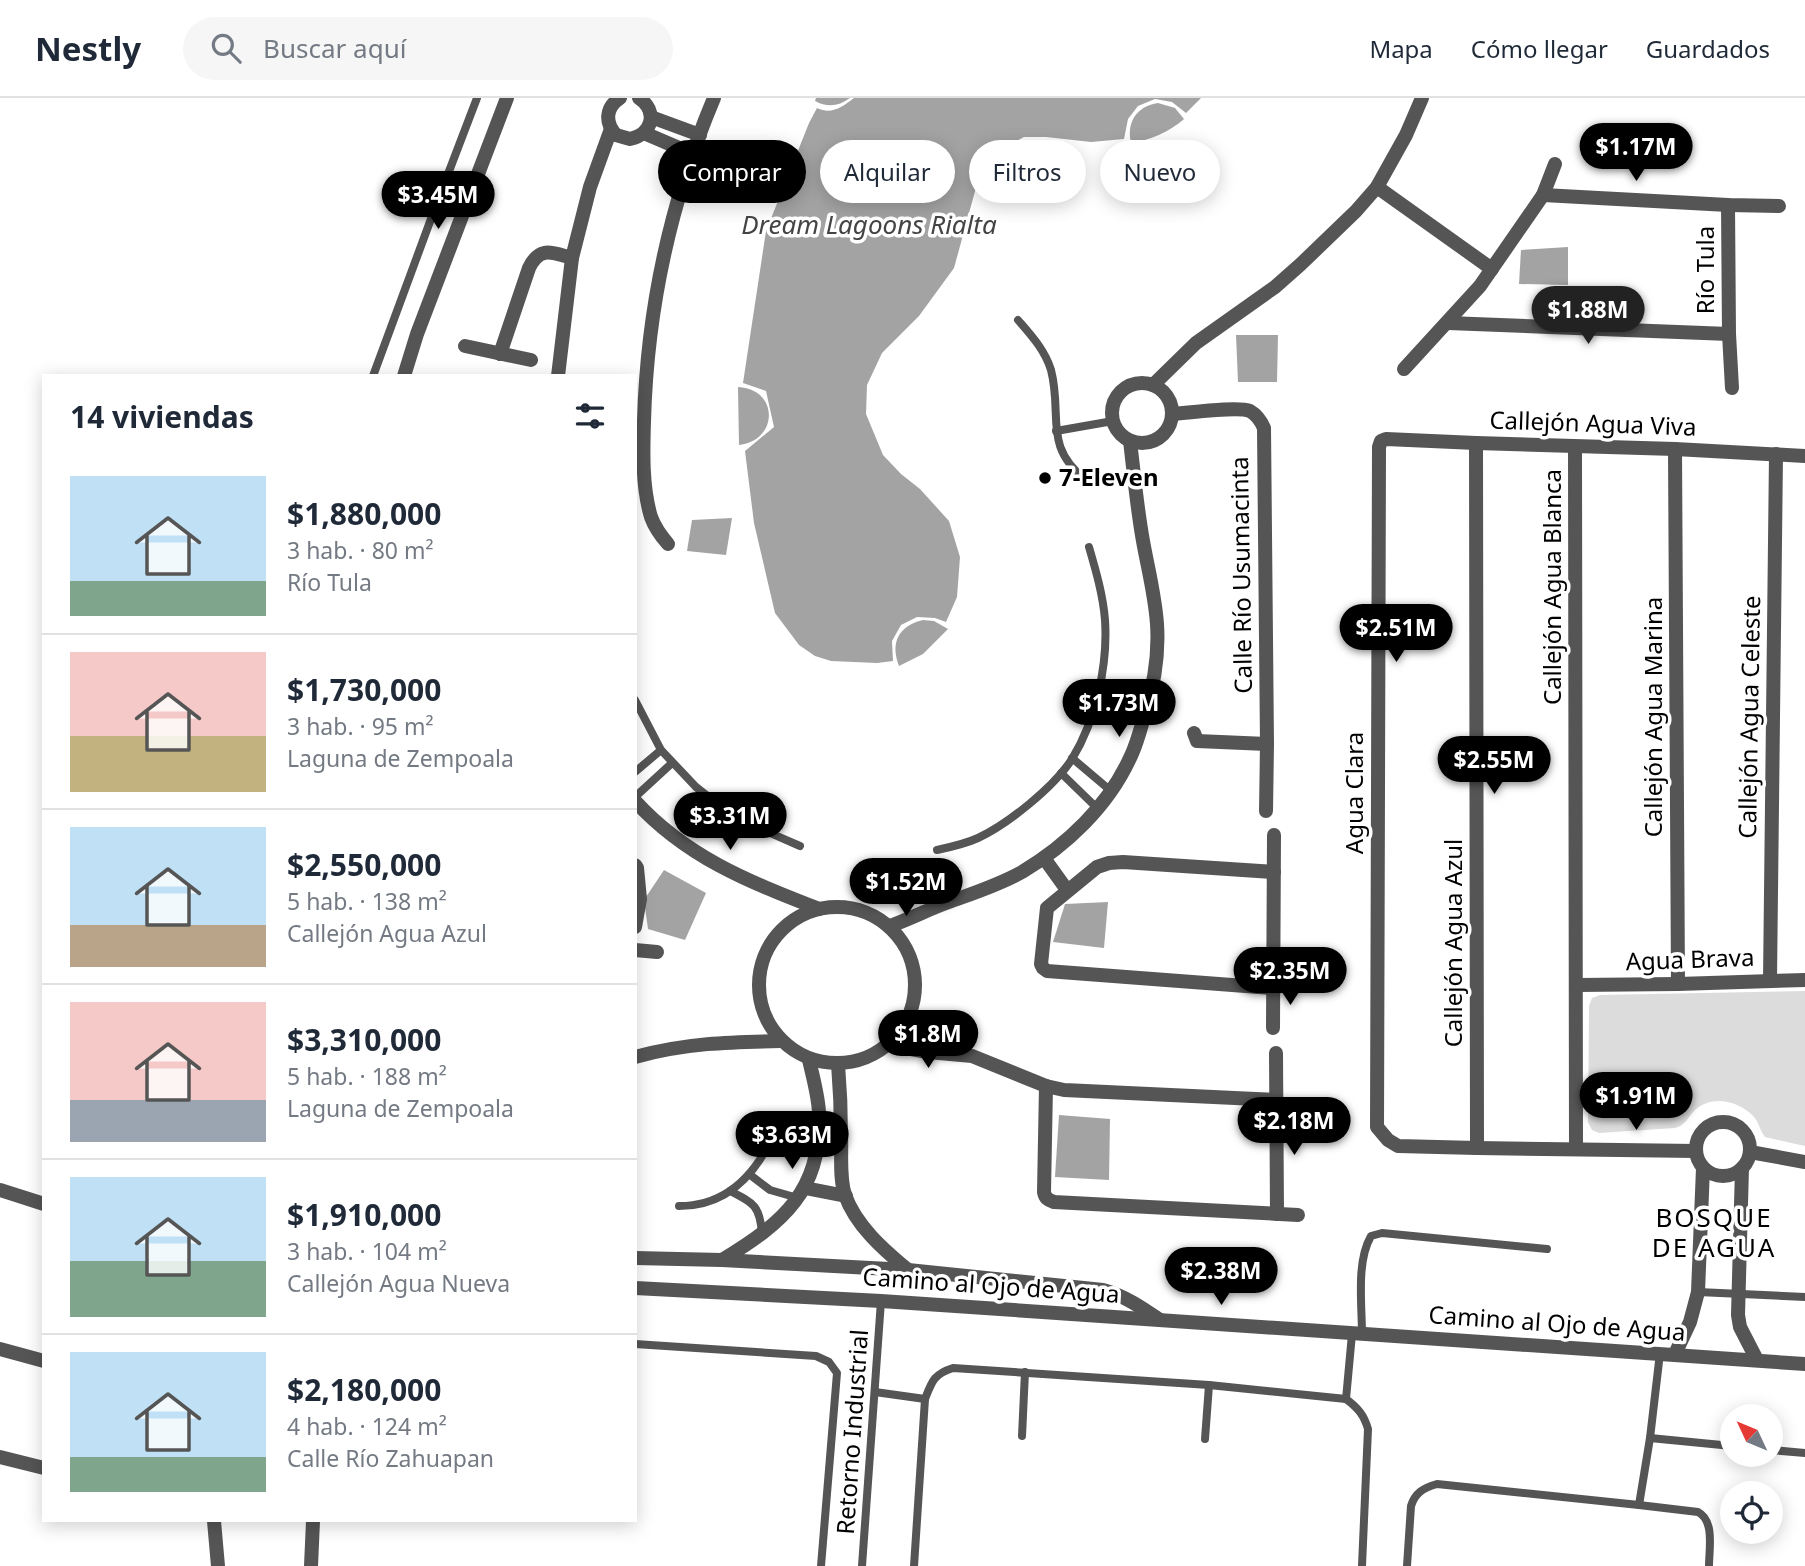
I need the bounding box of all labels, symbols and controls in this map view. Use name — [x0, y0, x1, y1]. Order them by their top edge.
search box — [183, 17, 673, 80]
text: Nestly — [35, 26, 141, 71]
icon: search — [207, 29, 245, 67]
text: Buscar aquí — [263, 30, 406, 66]
text: Mapa — [1369, 32, 1433, 65]
text: Cómo llegar — [1471, 32, 1608, 65]
text: Guardados — [1646, 32, 1770, 65]
pin: $1.17M — [1579, 123, 1693, 183]
text: $1.17M — [1596, 130, 1676, 162]
chip: Comprar — [658, 140, 806, 203]
chip: Alquilar — [820, 140, 955, 203]
chip: Filtros — [969, 140, 1086, 203]
chip: Nuevo — [1100, 140, 1220, 203]
pin: $3.45M — [381, 172, 495, 231]
text: $3.45M — [398, 178, 478, 210]
water label: Dream Lagoons Rialta — [741, 206, 997, 242]
street label: Río Tula — [1688, 226, 1721, 314]
pin: $1.88M — [1531, 286, 1645, 346]
text: $1.88M — [1548, 293, 1628, 325]
text: 14 viviendas — [70, 396, 254, 437]
icon: filters — [571, 397, 609, 435]
street label: Callejón Agua Viva — [1489, 402, 1697, 443]
street label: Calle Río Usumacinta — [1222, 456, 1259, 694]
place label: 7-Eleven — [1059, 460, 1158, 493]
street label: Callejón Agua Blanca — [1535, 469, 1568, 705]
marker: 7-Eleven — [1037, 470, 1053, 486]
text: $1,880,000 — [287, 493, 441, 534]
icon: home — [126, 504, 210, 588]
text: 3 hab. · 80 m² — [287, 534, 434, 566]
text: Río Tula — [287, 566, 372, 598]
street label: Callejón Agua Celeste — [1730, 595, 1767, 839]
street label: Callejón Agua Marina — [1636, 597, 1669, 837]
pin: $2.51M — [1339, 604, 1453, 664]
text: $2.51M — [1356, 611, 1436, 643]
text: $1,730,000 — [287, 669, 441, 710]
icon: home — [126, 680, 210, 764]
pin: $1.73M — [1062, 680, 1176, 739]
text: $1.73M — [1079, 686, 1159, 718]
text: 3 hab. · 95 m² — [287, 710, 434, 742]
street label: Agua Clara — [1337, 732, 1370, 854]
pin: $2.55M — [1437, 736, 1551, 796]
text: Laguna de Zempoala — [287, 742, 514, 774]
text: $2.55M — [1454, 743, 1534, 775]
pin: $3.31M — [673, 792, 787, 852]
text: $3.31M — [690, 799, 770, 831]
street label: Callejón Agua Azul — [1436, 839, 1469, 1047]
text: $2,550,000 — [287, 844, 441, 885]
icon: home — [126, 855, 210, 939]
pin: $1.52M — [849, 858, 963, 918]
text: $1.52M — [866, 865, 946, 897]
text: 5 hab. · 138 m² — [287, 885, 447, 917]
text: Callejón Agua Azul — [287, 917, 487, 949]
street label: Agua Brava — [1625, 940, 1755, 977]
pin: $2.35M — [1233, 948, 1347, 1007]
text: $2.35M — [1250, 954, 1330, 986]
pin: $1.8M — [879, 1010, 977, 1070]
text: $1.8M — [894, 1017, 962, 1049]
text: $3,310,000 — [287, 1019, 441, 1060]
icon: home — [126, 1030, 210, 1114]
text: 5 hab. · 188 m² — [287, 1060, 447, 1092]
pin: $1.91M — [1579, 1072, 1693, 1132]
text: $1.91M — [1596, 1079, 1676, 1111]
text: Laguna de Zempoala — [287, 1092, 514, 1124]
pin: $2.18M — [1237, 1098, 1351, 1157]
text: $2.18M — [1254, 1104, 1334, 1136]
pin: $3.63M — [735, 1112, 849, 1171]
text: $3.63M — [752, 1118, 832, 1150]
text: $1,910,000 — [287, 1194, 441, 1235]
district label: BOSQUE DE AGUA — [1652, 1199, 1776, 1265]
icon: home — [126, 1205, 210, 1289]
text: 3 hab. · 104 m² — [287, 1235, 447, 1267]
pin: $2.38M — [1164, 1248, 1278, 1307]
text: $2.38M — [1181, 1254, 1261, 1286]
street label: Camino al Ojo de Agua — [862, 1259, 1121, 1310]
text: Callejón Agua Nueva — [287, 1267, 510, 1299]
street label: Camino al Ojo de Agua — [1428, 1297, 1687, 1348]
street label: Retorno Industrial — [828, 1328, 875, 1536]
text: $2,180,000 — [287, 1369, 441, 1410]
icon: home — [126, 1380, 210, 1464]
north arrow — [1720, 1404, 1783, 1466]
map controls — [1720, 1404, 1783, 1544]
text: 4 hab. · 124 m² — [287, 1410, 447, 1442]
text: Calle Río Zahuapan — [287, 1442, 494, 1474]
button: locate — [1720, 1481, 1783, 1544]

